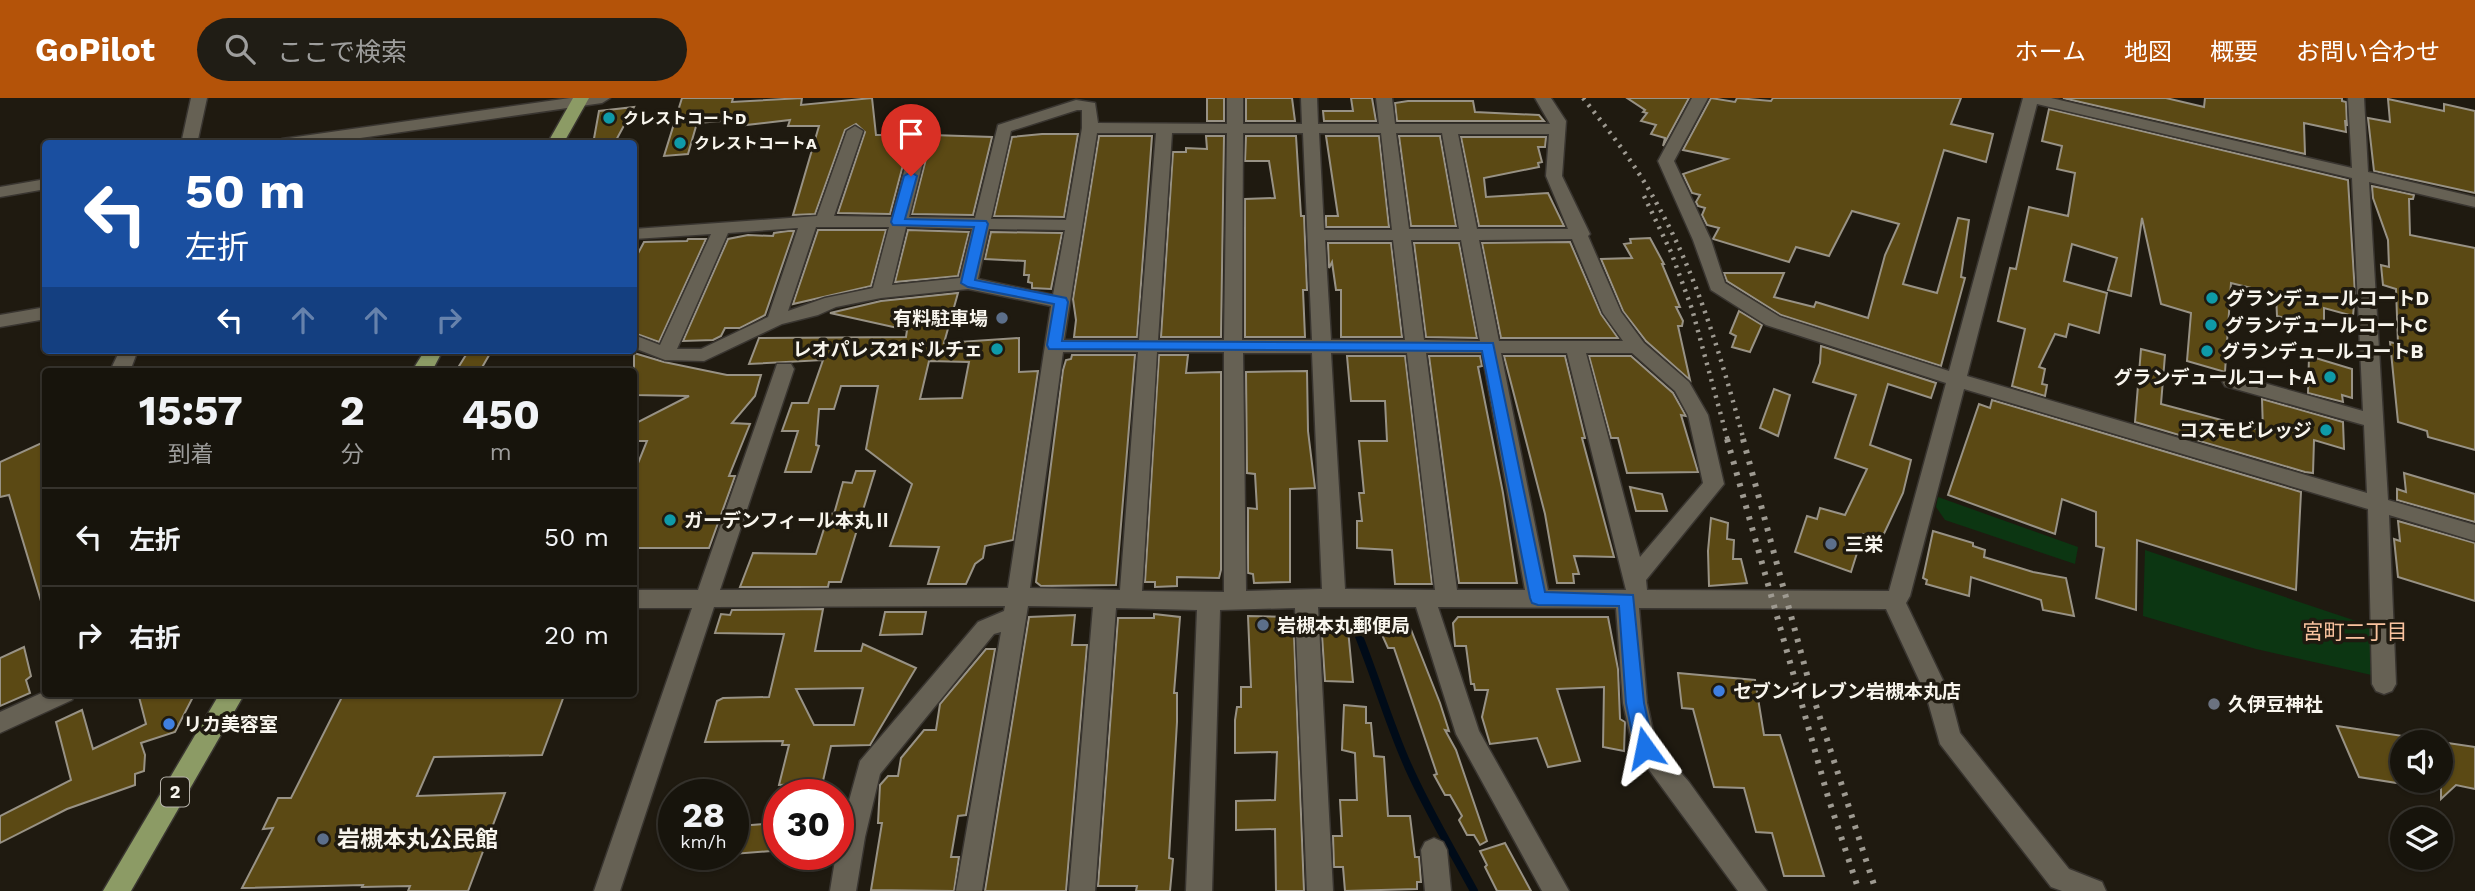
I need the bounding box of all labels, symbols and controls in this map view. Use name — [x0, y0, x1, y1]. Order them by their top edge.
search box — [197, 18, 687, 81]
text: GoPilot — [35, 30, 155, 69]
icon: search — [221, 30, 259, 68]
text: ここで検索 — [277, 37, 407, 67]
text: ホーム — [2015, 38, 2086, 66]
text: 地図 — [2124, 38, 2172, 66]
text: 概要 — [2210, 38, 2258, 66]
text: お問い合わせ — [2296, 38, 2440, 66]
pin — [881, 104, 941, 176]
place label: クレストコートD — [623, 109, 747, 128]
marker: クレストコートD — [601, 110, 617, 126]
icon: arrive — [892, 115, 930, 153]
place label: クレストコートA — [694, 134, 817, 153]
marker: クレストコートA — [672, 135, 688, 151]
text: 50 m — [185, 162, 305, 220]
icon: left — [70, 168, 161, 259]
text: 左折 — [185, 228, 249, 266]
place label: グランデュールコートD — [2226, 287, 2429, 310]
marker: グランデュールコートD — [2204, 290, 2220, 306]
icon: left — [211, 301, 249, 339]
icon: ahead — [284, 301, 322, 339]
icon: ahead — [357, 301, 395, 339]
icon: right — [430, 301, 468, 339]
place label: 有料駐車場 — [893, 307, 988, 330]
marker: 有料駐車場 — [994, 310, 1010, 326]
place label: グランデュールコートC — [2225, 314, 2428, 337]
marker: グランデュールコートC — [2203, 317, 2219, 333]
place label: レオパレス21ドルチェ — [792, 338, 983, 361]
place label: グランデュールコートB — [2221, 340, 2424, 363]
marker: レオパレス21ドルチェ — [989, 341, 1005, 357]
marker: グランデュールコートB — [2199, 343, 2215, 359]
place label: グランデュールコートA — [2114, 366, 2316, 389]
marker: グランデュールコートA — [2322, 369, 2338, 385]
text: 15:57 — [139, 386, 243, 435]
text: 2 — [340, 386, 365, 435]
text: 450 — [461, 390, 540, 439]
place label: コスモビレッジ — [2179, 419, 2312, 442]
marker: コスモビレッジ — [2318, 422, 2334, 438]
text: m — [490, 439, 512, 466]
text: 到着 — [168, 441, 214, 468]
text: 分 — [341, 441, 364, 468]
place label: ガーデンフィール本丸Ⅱ — [684, 509, 892, 532]
marker: ガーデンフィール本丸Ⅱ — [662, 512, 678, 528]
icon: left — [70, 518, 108, 556]
text: 50 m — [544, 522, 609, 552]
text: 左折 — [129, 525, 181, 555]
place label: 三栄 — [1845, 533, 1883, 556]
marker: 三栄 — [1823, 536, 1839, 552]
place label: 岩槻本丸郵便局 — [1277, 614, 1410, 637]
icon: right — [70, 616, 108, 654]
marker: 岩槻本丸郵便局 — [1255, 617, 1271, 633]
district label: 宮町二丁目 — [2303, 619, 2408, 644]
text: 20 m — [544, 620, 609, 650]
text: 右折 — [129, 623, 181, 653]
place label: セブンイレブン岩槻本丸店 — [1733, 680, 1961, 703]
marker: セブンイレブン岩槻本丸店 — [1711, 683, 1727, 699]
place label: 久伊豆神社 — [2228, 693, 2323, 716]
marker: 久伊豆神社 — [2206, 696, 2222, 712]
position arrow — [1608, 711, 1682, 785]
place label: リカ美容室 — [183, 713, 278, 736]
marker: リカ美容室 — [161, 716, 177, 732]
map controls — [2390, 730, 2453, 870]
button: sound — [2390, 730, 2453, 793]
road number: 2 — [161, 778, 189, 806]
speed limit sign: 30 — [763, 779, 854, 870]
text: 28 — [682, 794, 725, 836]
button: layers — [2390, 807, 2453, 870]
place label: 岩槻本丸公民館 — [337, 826, 498, 853]
marker: 岩槻本丸公民館 — [315, 831, 331, 847]
text: km/h — [680, 831, 727, 852]

